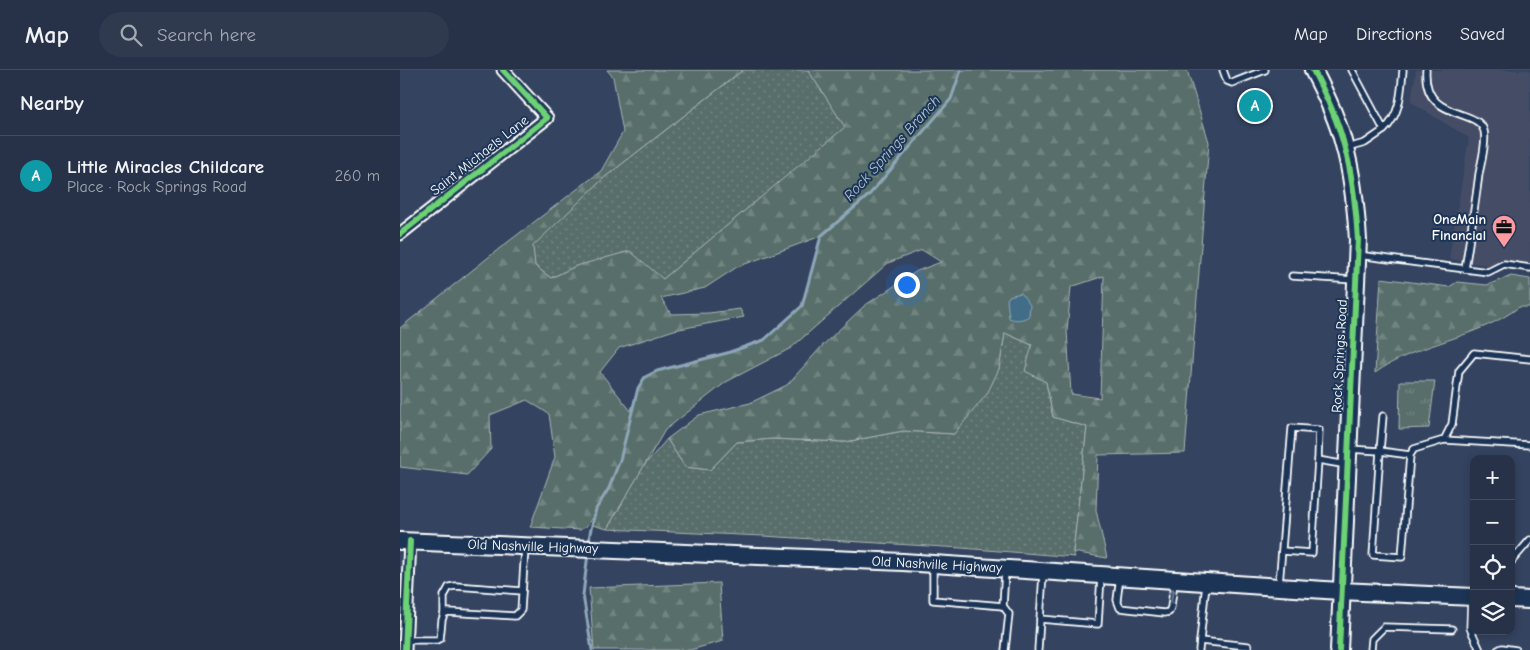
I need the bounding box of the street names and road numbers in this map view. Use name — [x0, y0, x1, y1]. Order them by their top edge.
street label: Saint Michaels Lane — [427, 112, 532, 199]
street label: Rock Springs Road — [1328, 299, 1351, 413]
street label: Old Nashville Highway — [467, 536, 599, 557]
street label: Old Nashville Highway — [871, 553, 1003, 576]

